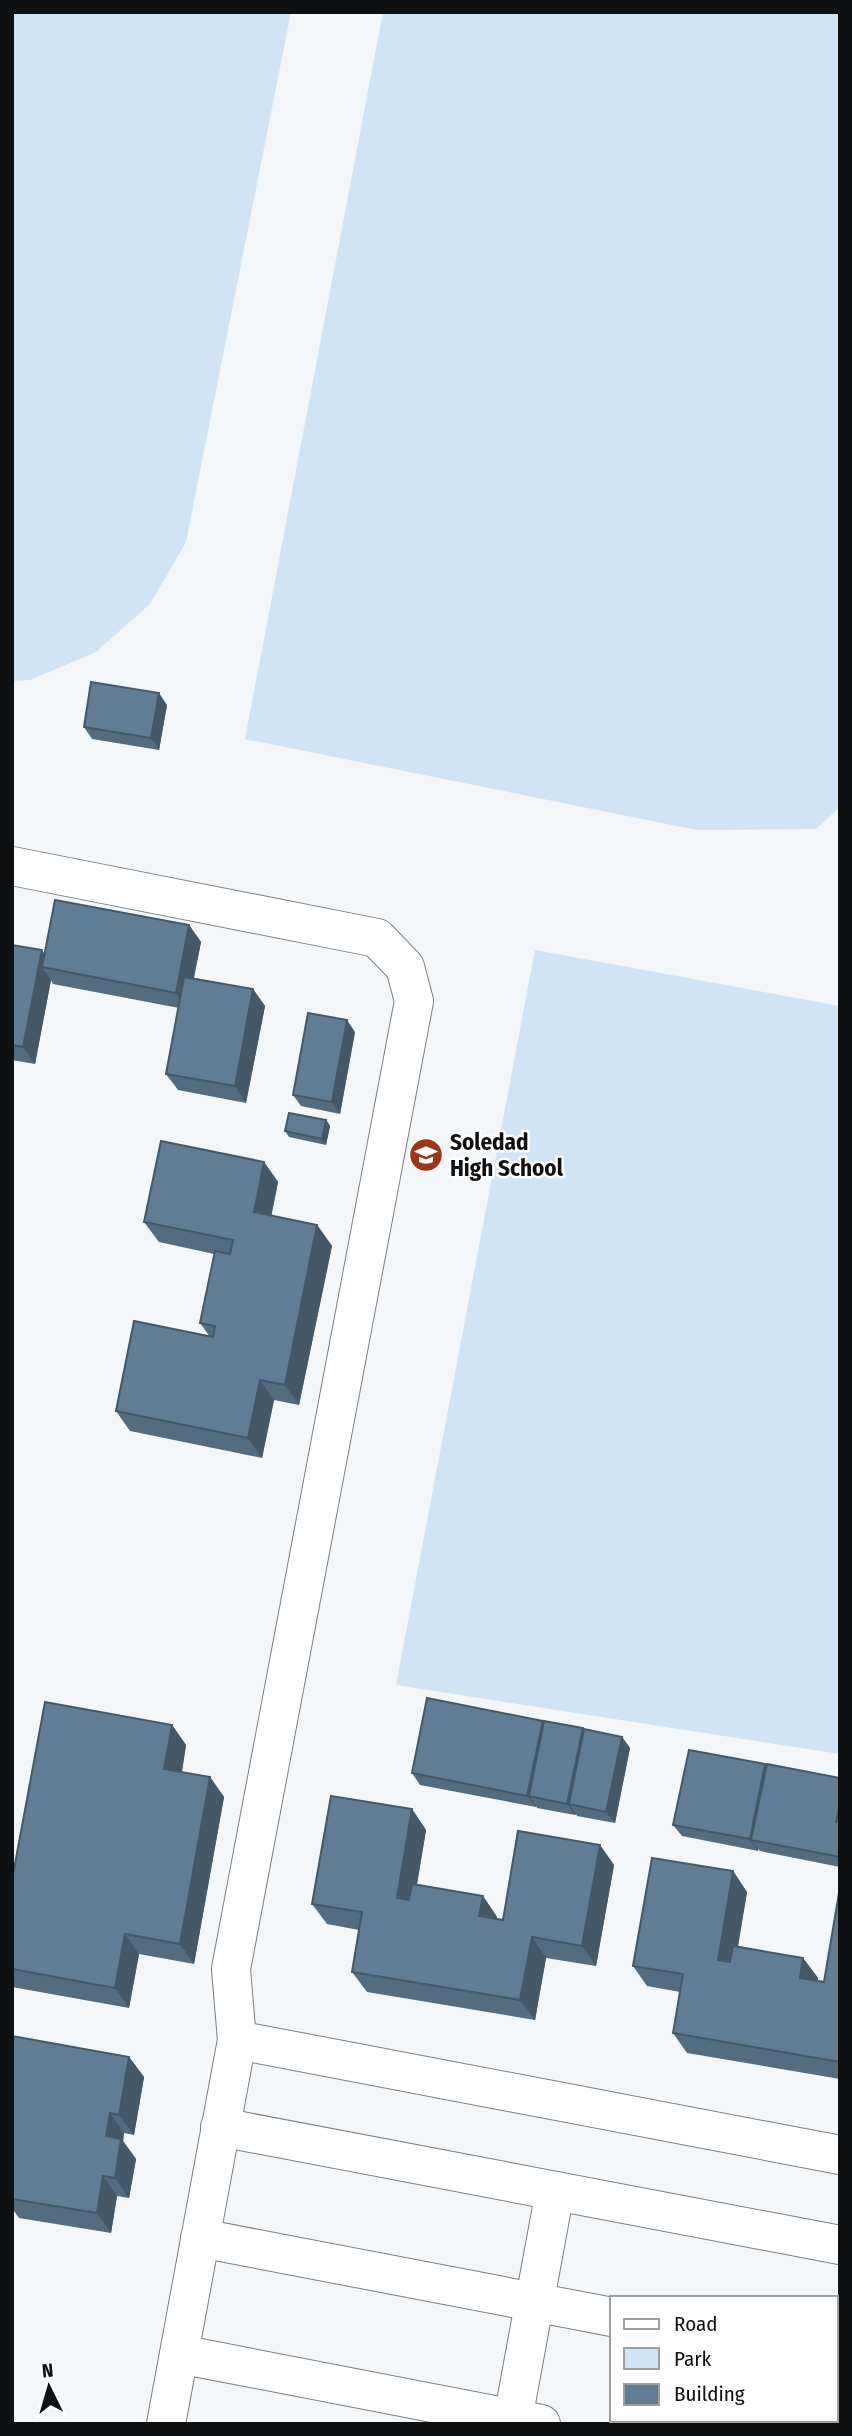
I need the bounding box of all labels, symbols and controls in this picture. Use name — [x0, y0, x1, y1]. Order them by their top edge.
place label: Soledad High School — [450, 1128, 564, 1182]
school or university icon: Soledad High School — [407, 1136, 445, 1174]
legend — [610, 2296, 838, 2422]
text: Road — [674, 2311, 718, 2337]
text: Park — [674, 2346, 712, 2372]
north arrow — [14, 2352, 84, 2422]
text: N — [41, 2359, 54, 2383]
text: Building — [674, 2381, 745, 2407]

